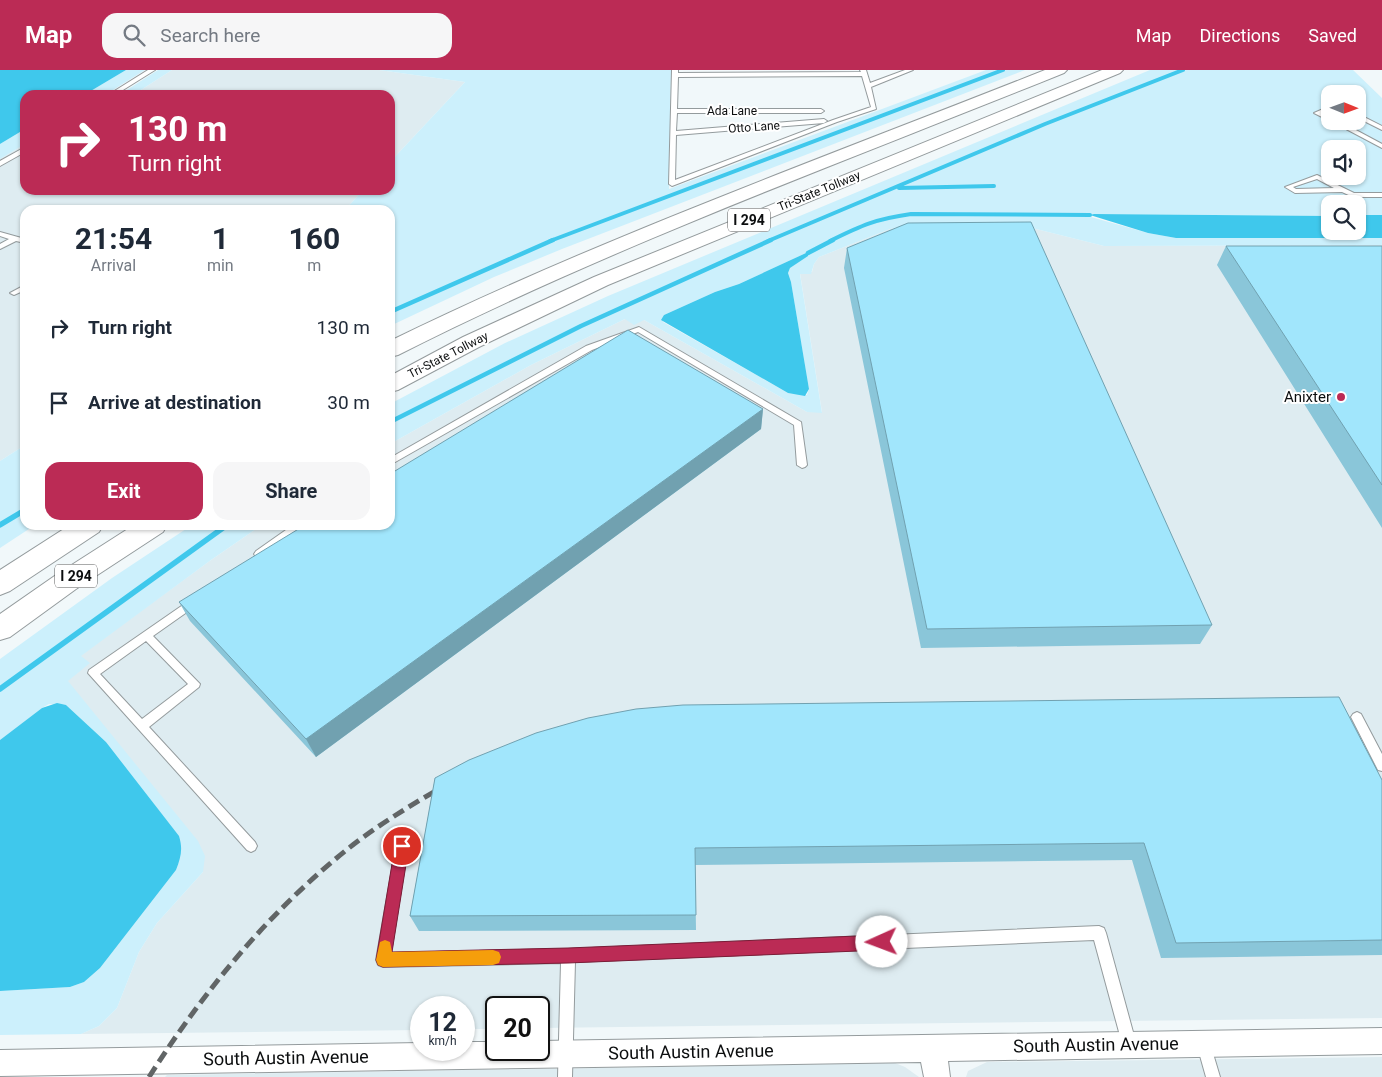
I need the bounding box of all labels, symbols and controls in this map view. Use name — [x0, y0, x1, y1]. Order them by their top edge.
search box — [102, 13, 452, 58]
text: Map — [25, 21, 72, 49]
icon: search — [120, 21, 148, 49]
text: Search here — [160, 24, 260, 47]
text: Map — [1136, 25, 1171, 46]
text: Directions — [1199, 25, 1280, 46]
text: Saved — [1308, 25, 1357, 46]
north arrow — [1321, 85, 1366, 130]
map controls — [1321, 85, 1366, 240]
street label: Ada Lane — [707, 104, 757, 118]
text: 130 m — [128, 109, 227, 150]
icon: right — [45, 110, 110, 175]
street label: Otto Lane — [728, 118, 780, 136]
button: sound — [1321, 140, 1366, 185]
text: Turn right — [128, 151, 222, 176]
street label: Tri-State Tollway — [776, 168, 863, 214]
button: search — [1321, 195, 1366, 240]
road number: I 294 — [728, 208, 770, 232]
text: 21:54 — [75, 221, 152, 256]
text: 1 — [212, 221, 229, 256]
text: 160 — [289, 221, 340, 256]
text: Arrival — [91, 256, 136, 275]
text: min — [207, 256, 234, 275]
text: m — [307, 256, 321, 275]
icon: right — [45, 314, 73, 342]
text: Turn right — [88, 316, 172, 339]
text: 130 m — [317, 316, 370, 339]
street label: Tri-State Tollway — [406, 329, 491, 381]
place label: Anixter — [1284, 388, 1331, 406]
icon: arrive — [45, 389, 73, 417]
text: Arrive at destination — [88, 391, 261, 414]
text: 30 m — [327, 391, 370, 414]
marker: Anixter — [1335, 391, 1347, 403]
button: Exit — [45, 462, 203, 520]
button: Share — [213, 462, 370, 520]
road number: I 294 — [55, 564, 97, 588]
pin — [381, 825, 423, 867]
icon: arrive — [388, 832, 416, 860]
position arrow — [855, 915, 907, 967]
speed limit sign: 20 — [485, 996, 550, 1061]
text: 12 — [428, 1008, 457, 1037]
street label: South Austin Avenue — [1013, 1033, 1179, 1056]
text: km/h — [428, 1034, 457, 1048]
street label: South Austin Avenue — [608, 1040, 774, 1063]
street label: South Austin Avenue — [203, 1046, 369, 1069]

